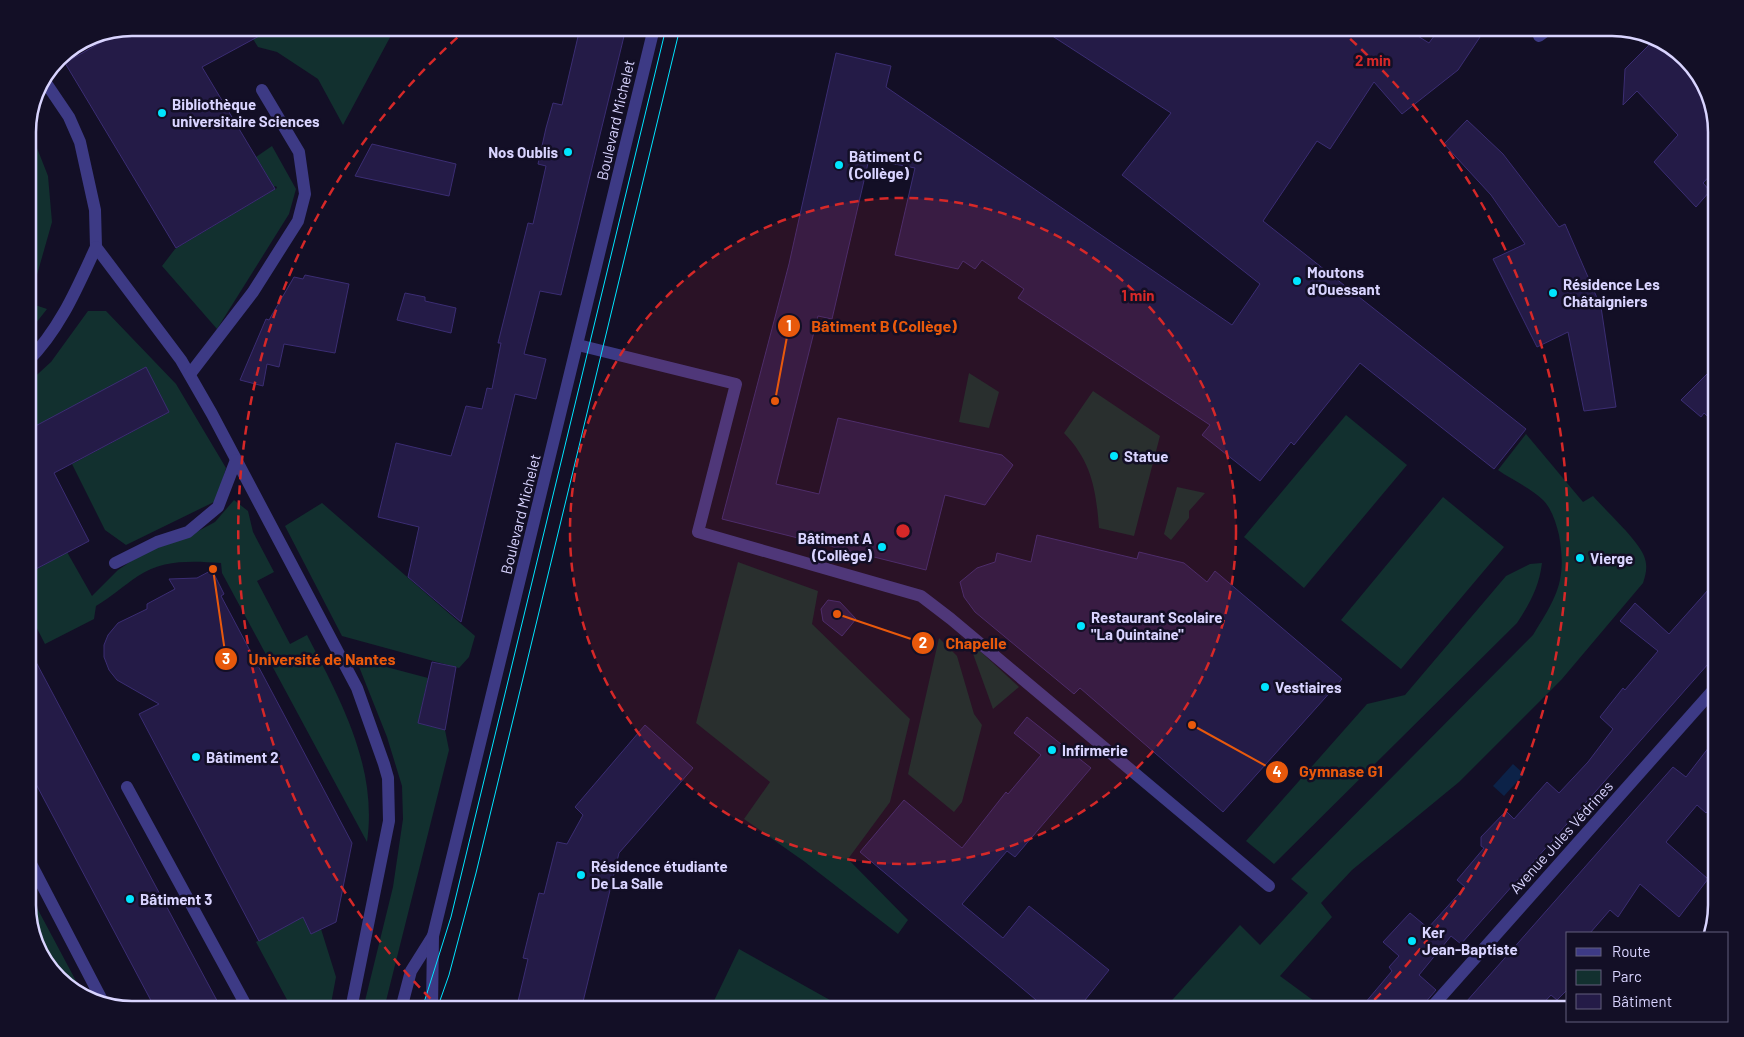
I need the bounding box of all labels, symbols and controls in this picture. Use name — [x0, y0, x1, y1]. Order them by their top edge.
text: 2 min — [1355, 51, 1391, 69]
street label: Boulevard Michelet — [592, 58, 638, 182]
place label: Bibliothèque universitaire Sciences — [172, 95, 320, 130]
marker: Bibliothèque universitaire Sciences — [156, 107, 168, 119]
place label: Nos Oublis — [488, 143, 558, 161]
marker: Nos Oublis — [562, 146, 574, 158]
place label: Bâtiment C (Collège) — [848, 147, 922, 182]
marker: Bâtiment C (Collège) — [833, 159, 845, 171]
place label: Moutons d'Ouessant — [1307, 263, 1381, 298]
marker: Moutons d'Ouessant — [1291, 275, 1303, 287]
place label: Résidence Les Châtaigniers — [1563, 275, 1660, 310]
text: 1 min — [1122, 286, 1154, 304]
marker: Résidence Les Châtaigniers — [1547, 287, 1559, 299]
callout: Bâtiment B (Collège) — [777, 311, 967, 342]
text: 1 — [786, 316, 792, 334]
text: Bâtiment B (Collège) — [811, 316, 957, 335]
place label: Statue — [1124, 447, 1168, 465]
marker: Statue — [1108, 450, 1120, 462]
street label: Boulevard Michelet — [496, 452, 544, 576]
centre of rings — [894, 522, 912, 540]
place label: Bâtiment A (Collège) — [798, 529, 873, 564]
marker: Bâtiment A (Collège) — [876, 541, 888, 553]
place label: Vierge — [1590, 549, 1633, 567]
marker: Vierge — [1574, 552, 1586, 564]
place label: Restaurant Scolaire "La Quintaine" — [1091, 608, 1222, 643]
marker: Restaurant Scolaire "La Quintaine" — [1075, 620, 1087, 632]
callout: Chapelle — [910, 627, 1016, 658]
text: 2 — [919, 633, 927, 651]
text: Chapelle — [945, 633, 1007, 652]
callout: Université de Nantes — [214, 644, 406, 675]
text: 3 — [222, 649, 230, 667]
text: Université de Nantes — [249, 649, 395, 668]
place label: Vestiaires — [1275, 678, 1342, 696]
marker: Vestiaires — [1259, 681, 1271, 693]
place label: Infirmerie — [1062, 741, 1128, 759]
marker: Infirmerie — [1046, 744, 1058, 756]
place label: Bâtiment 2 — [206, 748, 279, 766]
marker: Bâtiment 2 — [190, 751, 202, 763]
callout: Gymnase G1 — [1264, 756, 1393, 787]
text: Gymnase G1 — [1299, 761, 1383, 780]
text: 4 — [1272, 762, 1282, 780]
street label: Avenue Jules Védrines — [1506, 777, 1616, 897]
place label: Résidence étudiante De La Salle — [591, 857, 728, 892]
marker: Résidence étudiante De La Salle — [575, 869, 587, 881]
place label: Bâtiment 3 — [140, 890, 212, 908]
marker: Bâtiment 3 — [124, 893, 136, 905]
place label: Ker Jean-Baptiste — [1422, 923, 1518, 958]
legend — [1566, 932, 1729, 1022]
marker: Ker Jean-Baptiste — [1406, 935, 1418, 947]
text: Route — [1612, 942, 1651, 960]
text: Parc — [1612, 967, 1642, 985]
text: Bâtiment — [1612, 992, 1672, 1010]

